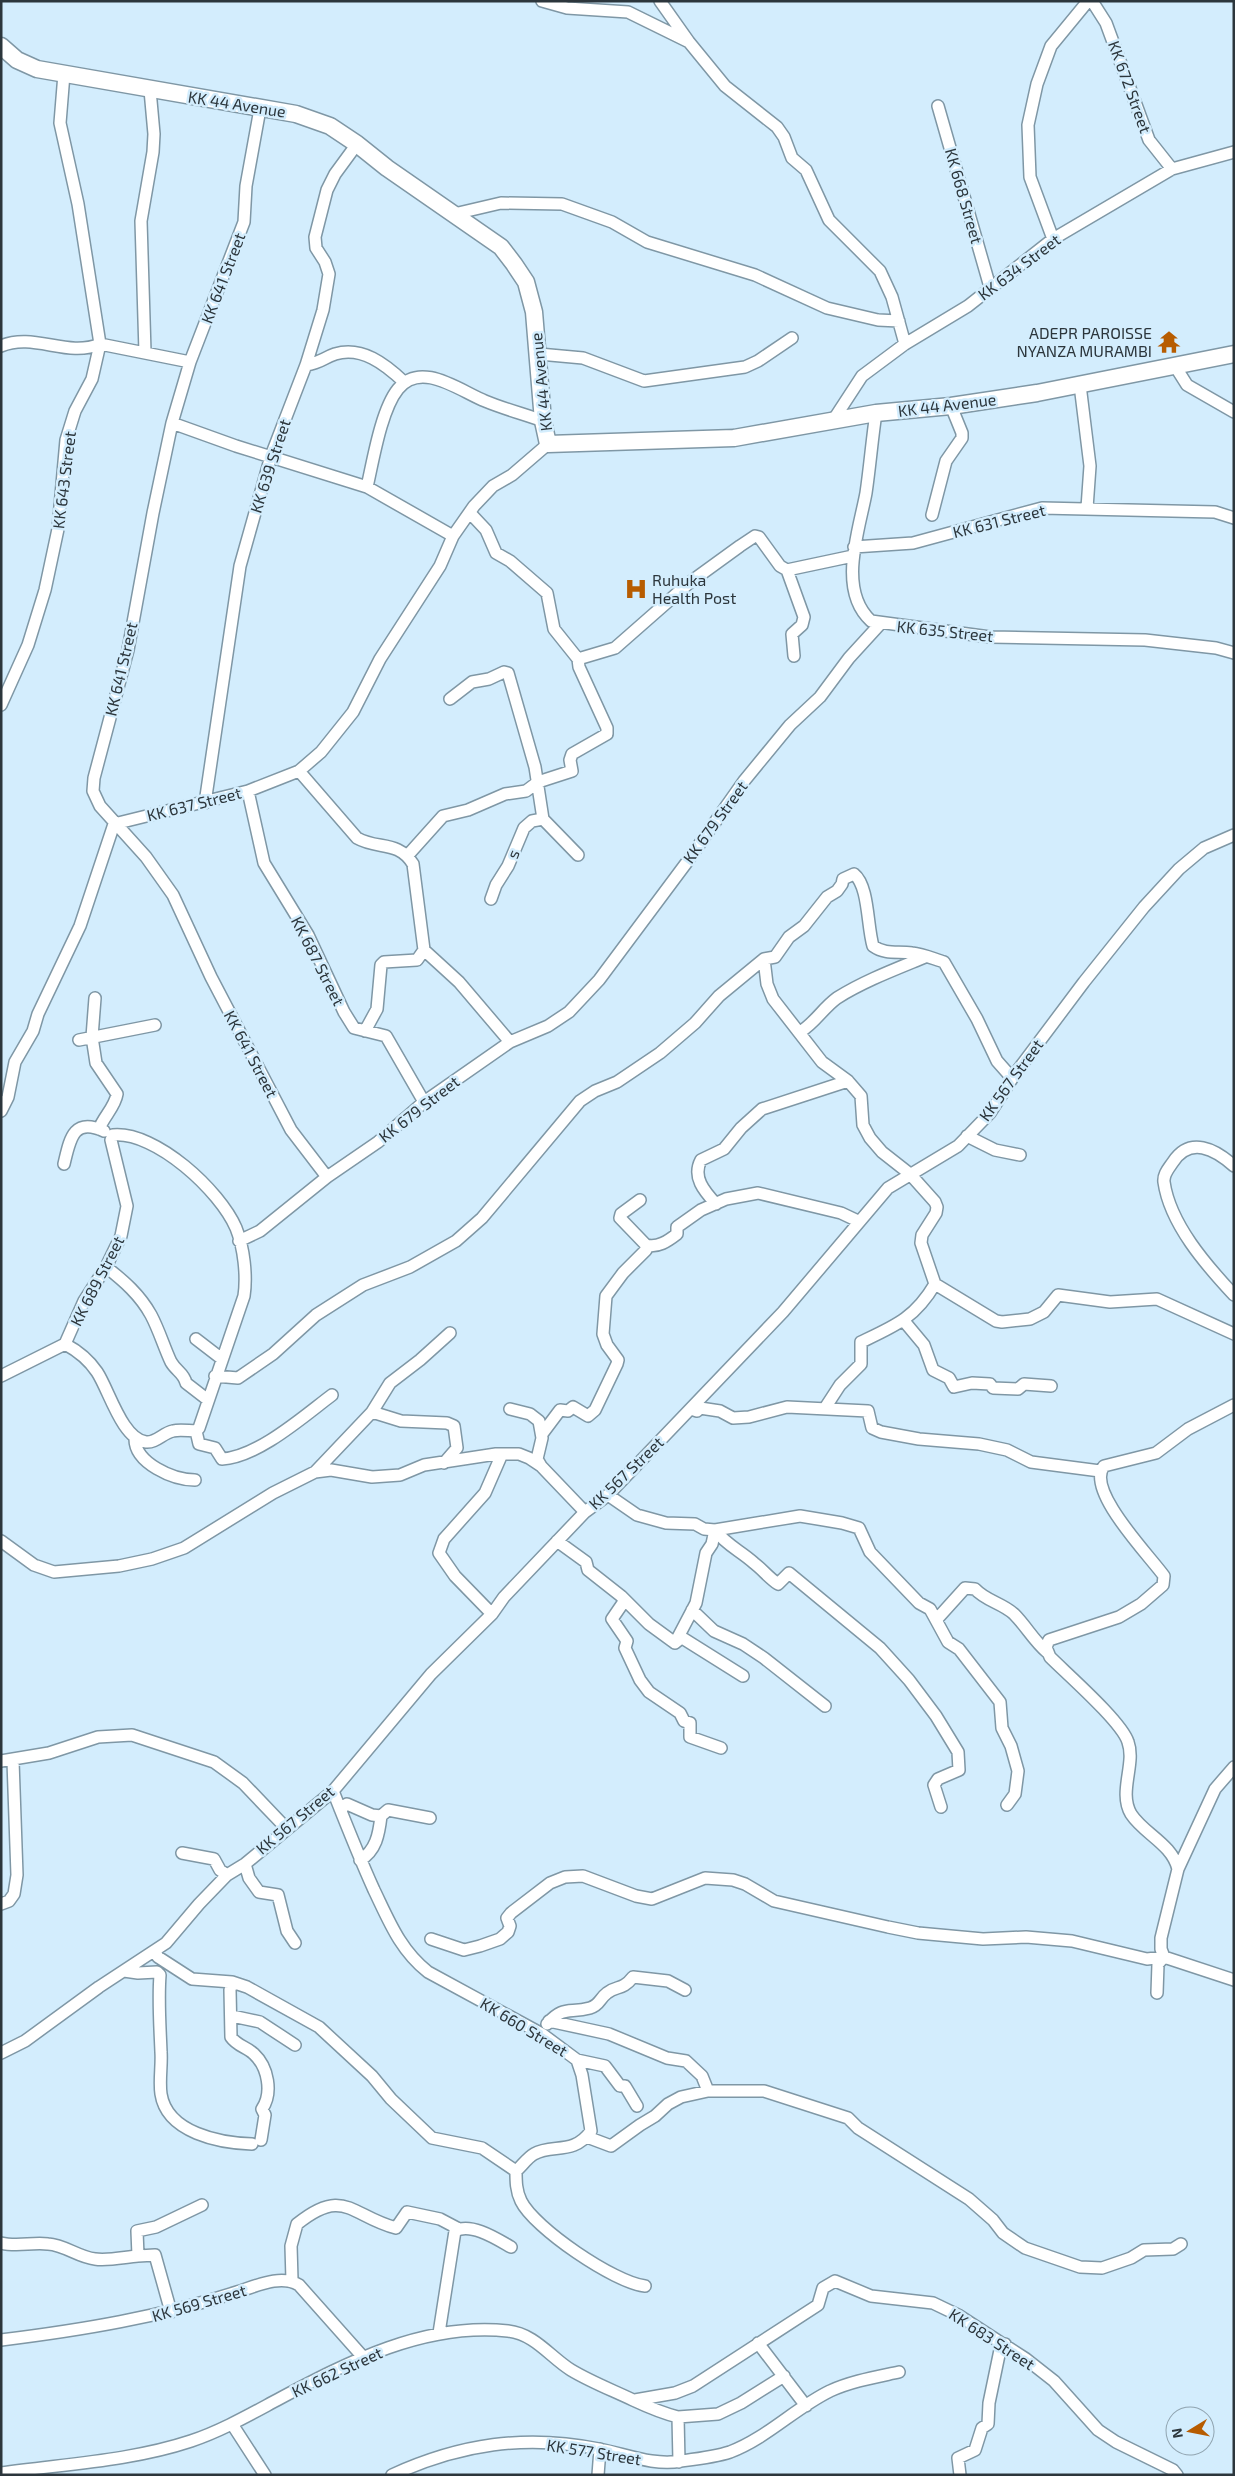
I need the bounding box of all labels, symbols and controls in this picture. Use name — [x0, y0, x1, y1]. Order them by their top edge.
street label: KK 672 Street — [1105, 38, 1156, 136]
street label: KK 44 Avenue — [187, 86, 287, 121]
street label: KK 668 Street — [942, 146, 987, 246]
street label: KK 634 Street — [974, 229, 1064, 304]
street label: KK 641 Street — [197, 230, 249, 326]
place label: ADEPR PAROISSE NYANZA MURAMBI — [1016, 323, 1152, 360]
temple icon: ADEPR PAROISSE NYANZA MURAMBI — [1156, 329, 1182, 355]
street label: KK 44 Avenue — [526, 332, 555, 432]
street label: KK 44 Avenue — [897, 389, 997, 420]
street label: KK 639 Street — [245, 417, 294, 515]
street label: KK 643 Street — [48, 430, 79, 530]
street label: KK 631 Street — [951, 500, 1047, 541]
place label: Ruhuka Health Post — [652, 570, 736, 607]
hospital icon: Ruhuka Health Post — [623, 576, 649, 602]
street label: KK 635 Street — [896, 616, 994, 645]
street label: KK 641 Street — [100, 620, 141, 718]
street label: KK 679 Street — [678, 777, 751, 866]
street label: KK 637 Street — [145, 783, 243, 824]
street label: s — [502, 846, 523, 861]
street label: KK 687 Street — [288, 913, 349, 1008]
street label: KK 641 Street — [221, 1007, 282, 1100]
street label: KK 567 Street — [975, 1035, 1047, 1124]
street label: KK 679 Street — [375, 1071, 463, 1146]
street label: KK 689 Street — [66, 1233, 127, 1329]
street label: KK 567 Street — [584, 1432, 667, 1513]
street label: KK 567 Street — [252, 1781, 338, 1858]
street label: KK 660 Street — [477, 1993, 571, 2060]
street label: KK 569 Street — [150, 2280, 248, 2325]
street label: KK 683 Street — [946, 2304, 1039, 2373]
street label: KK 662 Street — [289, 2342, 385, 2401]
north arrow — [1165, 2406, 1215, 2456]
text: N — [1167, 2427, 1186, 2440]
street label: KK 577 Street — [546, 2435, 643, 2468]

